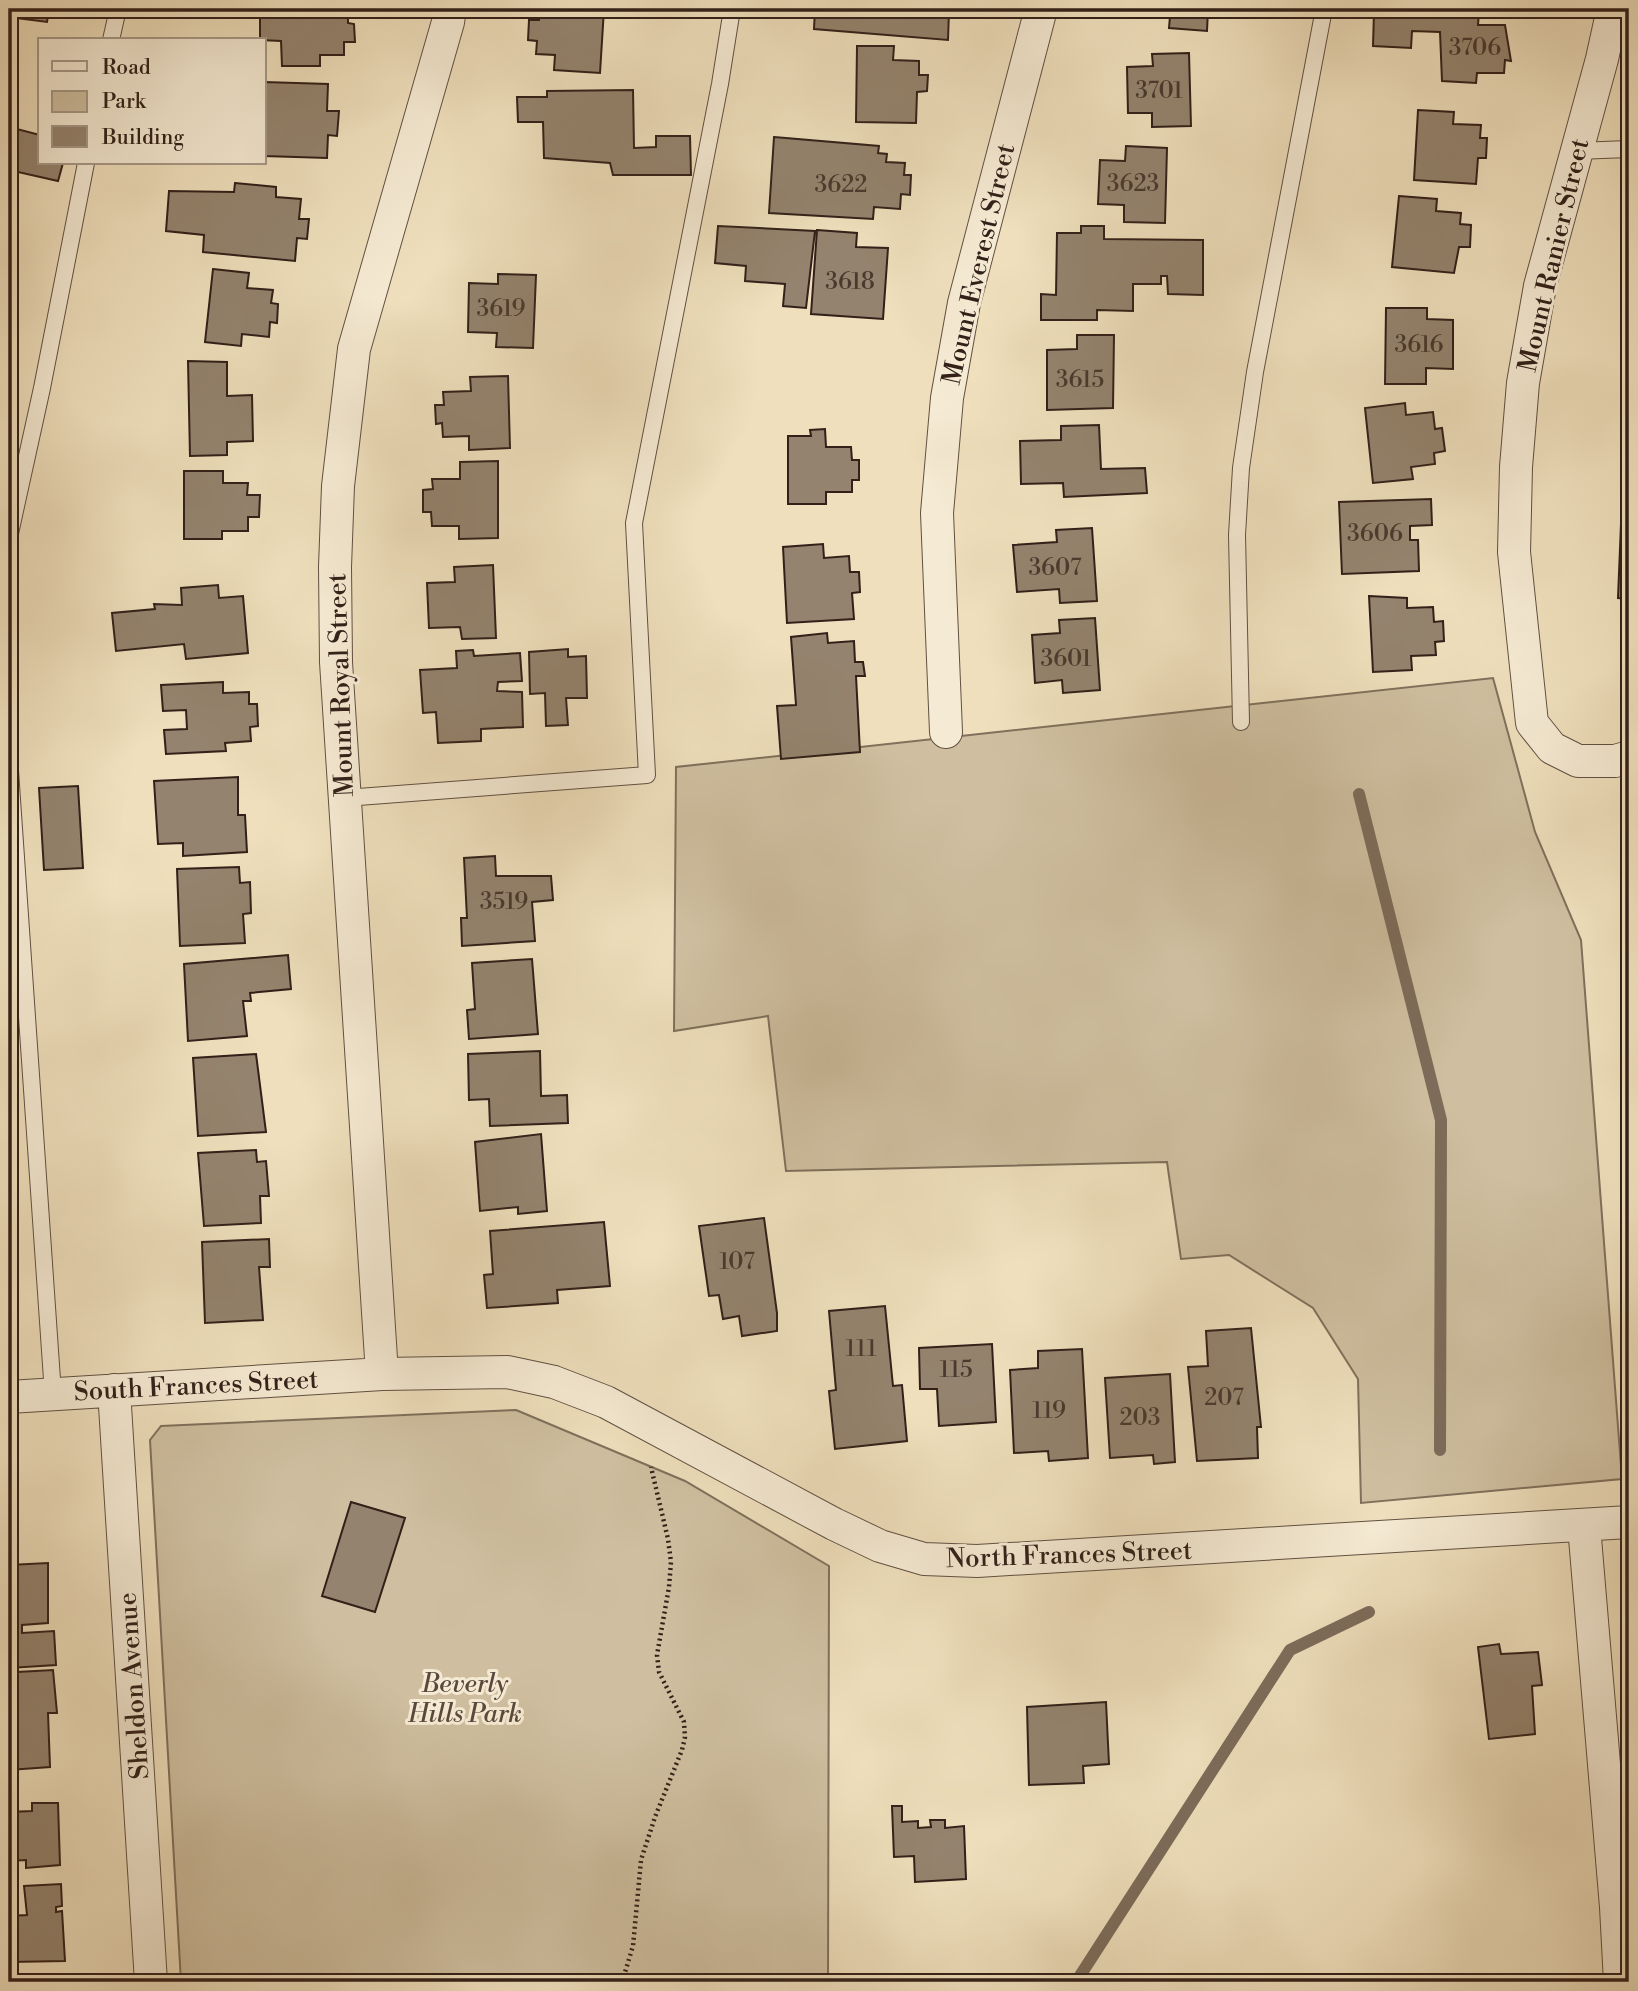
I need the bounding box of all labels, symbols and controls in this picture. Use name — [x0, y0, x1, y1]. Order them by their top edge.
house number: 3706 — [1449, 34, 1501, 62]
legend — [38, 38, 266, 164]
text: Road — [102, 55, 151, 81]
house number: 3701 — [1135, 77, 1183, 105]
text: Park — [102, 89, 147, 115]
text: Building — [101, 125, 184, 151]
street label: Mount Ranier Street — [1512, 135, 1596, 375]
street label: Mount Everest Street — [936, 141, 1022, 388]
house number: 3623 — [1107, 170, 1159, 198]
house number: 3622 — [815, 171, 867, 199]
house number: 3618 — [825, 268, 875, 296]
house number: 3619 — [476, 295, 526, 323]
house number: 3616 — [1394, 331, 1444, 359]
house number: 3615 — [1056, 366, 1104, 394]
house number: 3606 — [1347, 520, 1403, 548]
house number: 3607 — [1028, 554, 1082, 582]
street label: Mount Royal Street — [321, 573, 361, 797]
house number: 3601 — [1040, 645, 1092, 673]
house number: 3519 — [480, 888, 528, 916]
house number: 107 — [719, 1248, 755, 1276]
house number: 111 — [845, 1335, 877, 1363]
house number: 115 — [939, 1356, 973, 1384]
street label: South Frances Street — [73, 1364, 319, 1408]
house number: 207 — [1204, 1384, 1244, 1412]
house number: 119 — [1032, 1397, 1066, 1425]
house number: 203 — [1119, 1404, 1161, 1432]
street label: North Frances Street — [945, 1535, 1193, 1575]
street label: Sheldon Avenue — [112, 1591, 156, 1780]
park label: Beverly Hills Park — [407, 1668, 522, 1730]

